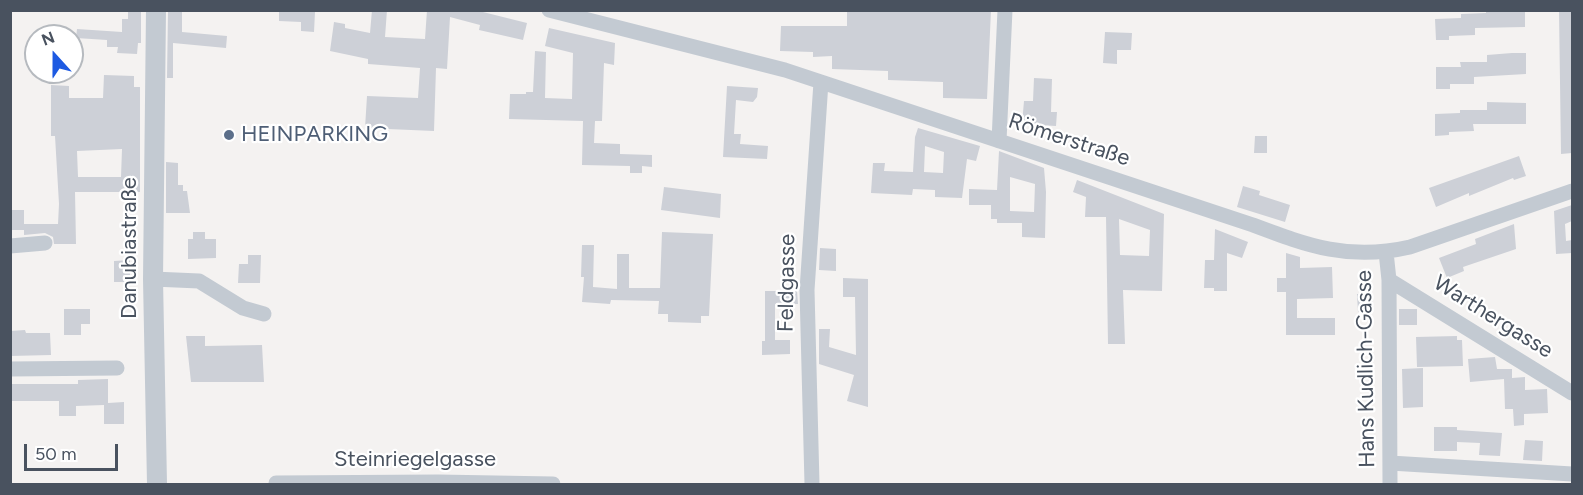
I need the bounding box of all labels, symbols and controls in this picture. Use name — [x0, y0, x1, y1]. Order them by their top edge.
north arrow — [24, 24, 84, 84]
text: N — [39, 28, 57, 50]
street label: Römerstraße — [1005, 108, 1133, 172]
place label: HEINPARKING — [241, 122, 388, 148]
marker: HEINPARKING — [222, 128, 236, 142]
street label: Danubiastraße — [117, 177, 143, 319]
street label: Feldgasse — [773, 234, 801, 332]
street label: Hans Kudlich-Gasse — [1351, 270, 1381, 468]
street label: Warthergasse — [1429, 270, 1557, 364]
scale bar — [27, 432, 122, 470]
text: 50 m — [35, 443, 77, 465]
street label: Steinriegelgasse — [334, 447, 496, 473]

